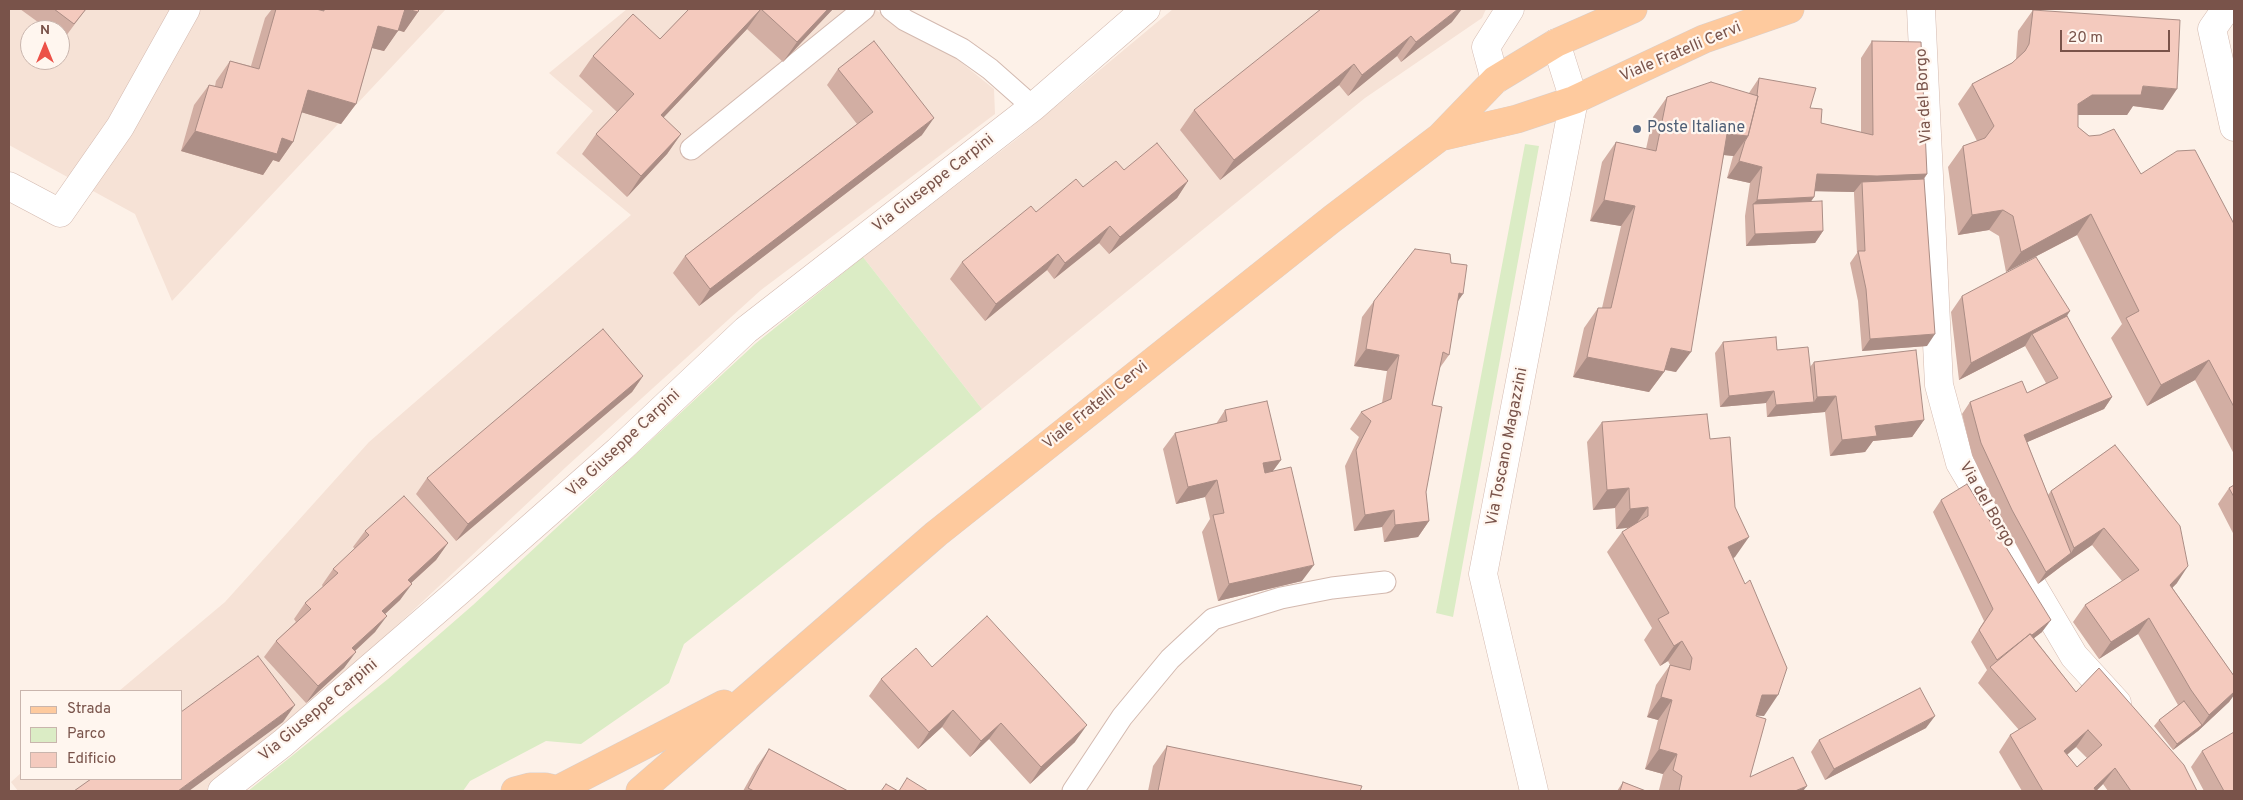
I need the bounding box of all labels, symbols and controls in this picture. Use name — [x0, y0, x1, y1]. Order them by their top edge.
street label: Viale Fratelli Cervi — [1617, 19, 1745, 87]
north arrow — [20, 20, 70, 70]
scale bar — [2063, 20, 2173, 52]
text: N — [40, 22, 50, 39]
text: 20 m — [2068, 29, 2103, 48]
street label: Via del Borgo — [1913, 48, 1937, 144]
place label: Poste Italiane — [1647, 119, 1745, 139]
marker: Poste Italiane — [1631, 123, 1643, 135]
street label: Via Giuseppe Carpini — [869, 131, 999, 237]
street label: Viale Fratelli Cervi — [1039, 358, 1153, 454]
street label: Via Toscano Magazzini — [1483, 366, 1533, 528]
street label: Via Giuseppe Carpini — [563, 386, 685, 502]
street label: Via del Borgo — [1954, 459, 2018, 551]
street label: Via Giuseppe Carpini — [256, 656, 382, 766]
legend — [20, 690, 182, 780]
text: Strada — [67, 700, 111, 719]
text: Parco — [67, 725, 106, 744]
text: Edificio — [67, 750, 116, 769]

